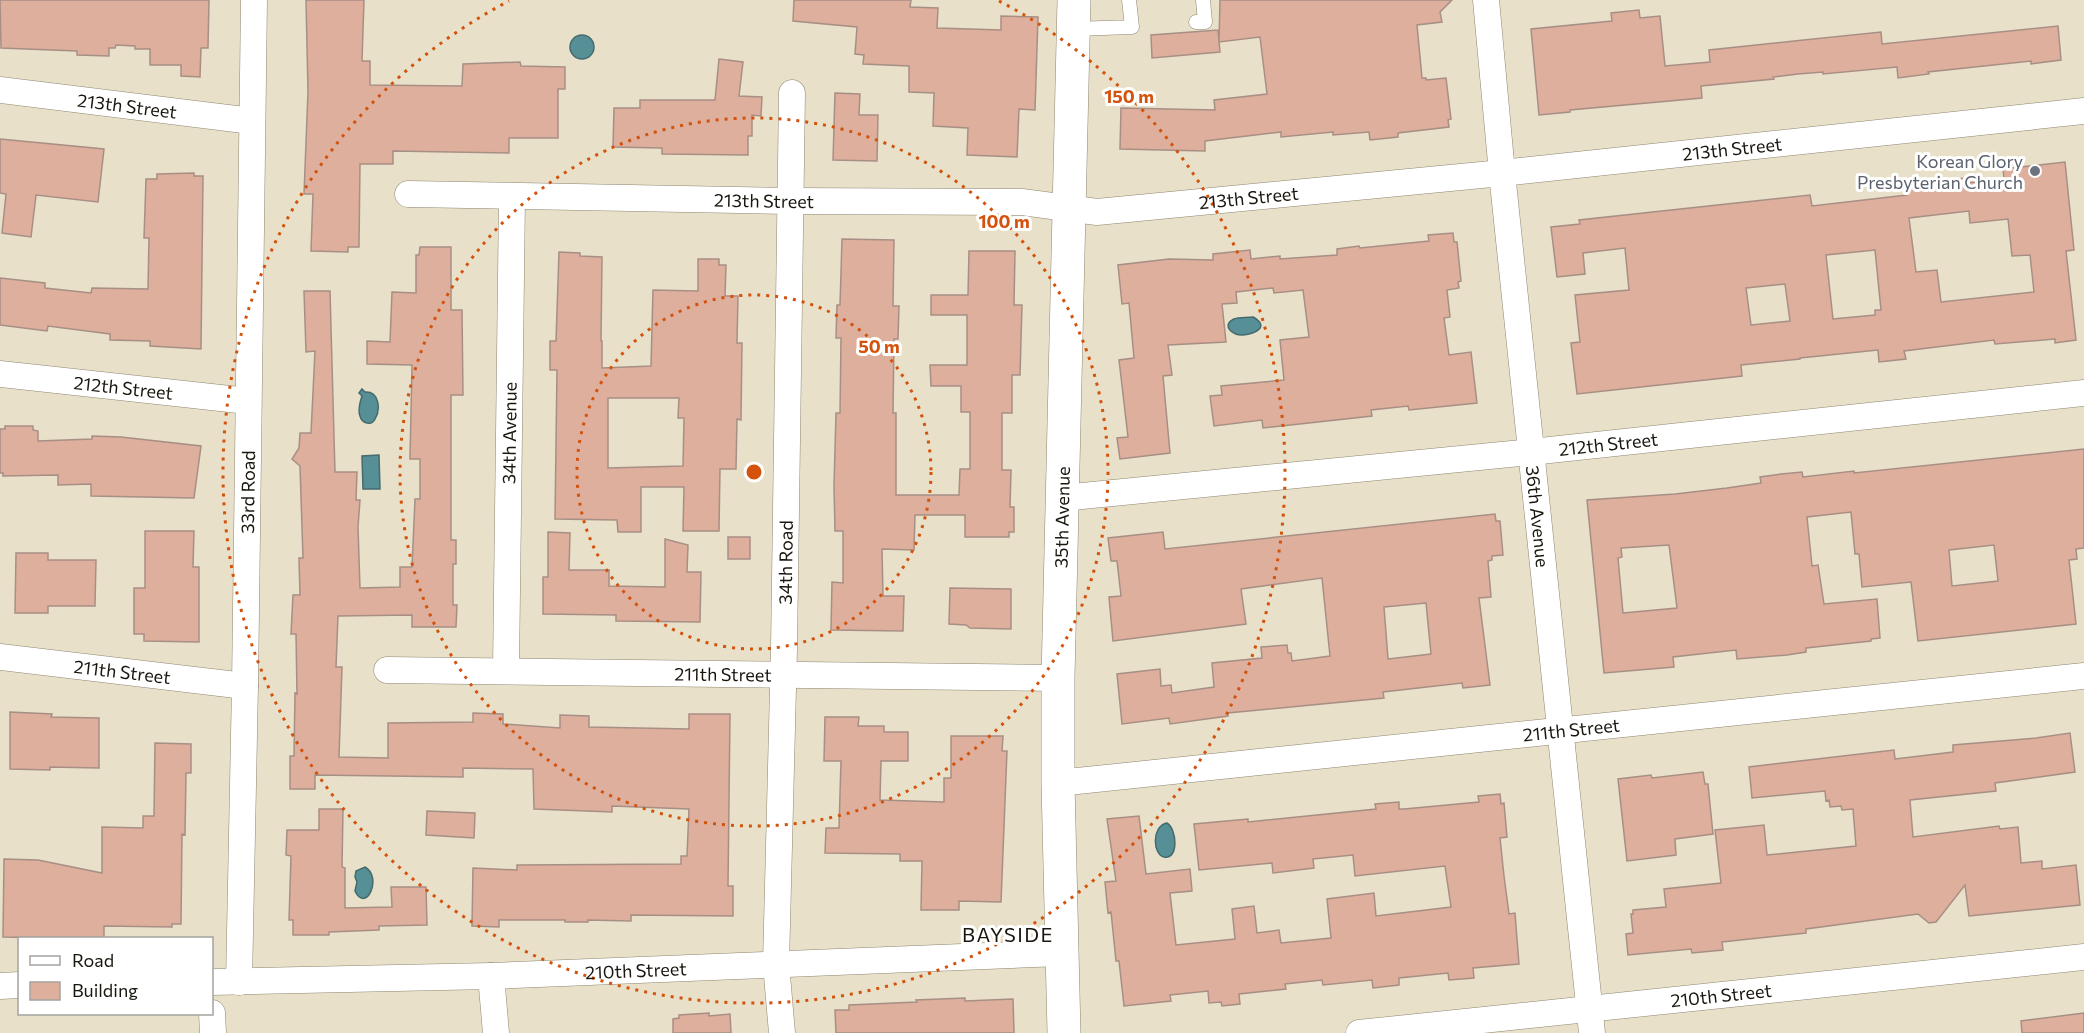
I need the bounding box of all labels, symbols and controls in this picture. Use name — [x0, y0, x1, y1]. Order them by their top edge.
text: 150 m — [1104, 85, 1154, 107]
street label: 213th Street — [76, 89, 178, 123]
street label: 213th Street — [1681, 132, 1783, 165]
place label: Korean Glory Presbyterian Church — [1857, 150, 2023, 193]
marker: Korean Glory Presbyterian Church — [2028, 164, 2042, 178]
street label: 213th Street — [1198, 182, 1299, 213]
street label: 213th Street — [714, 189, 814, 212]
text: 100 m — [978, 210, 1030, 232]
text: 50 m — [858, 335, 900, 357]
street label: 212th Street — [72, 371, 174, 404]
street label: 34th Avenue — [497, 382, 521, 484]
street label: 212th Street — [1558, 428, 1659, 460]
street label: 33rd Road — [236, 450, 259, 534]
centre of rings — [744, 462, 764, 482]
street label: 36th Avenue — [1522, 464, 1554, 568]
street label: 35th Avenue — [1050, 466, 1074, 568]
street label: 34th Road — [774, 520, 797, 605]
street label: 211th Street — [72, 655, 172, 688]
street label: 211th Street — [674, 662, 772, 686]
street label: 211th Street — [1522, 713, 1621, 745]
district label: BAYSIDE — [962, 922, 1054, 946]
legend — [18, 937, 213, 1015]
text: Road — [72, 949, 114, 971]
street label: 210th Street — [585, 957, 687, 983]
text: Building — [72, 979, 138, 1001]
street label: 210th Street — [1669, 979, 1773, 1011]

